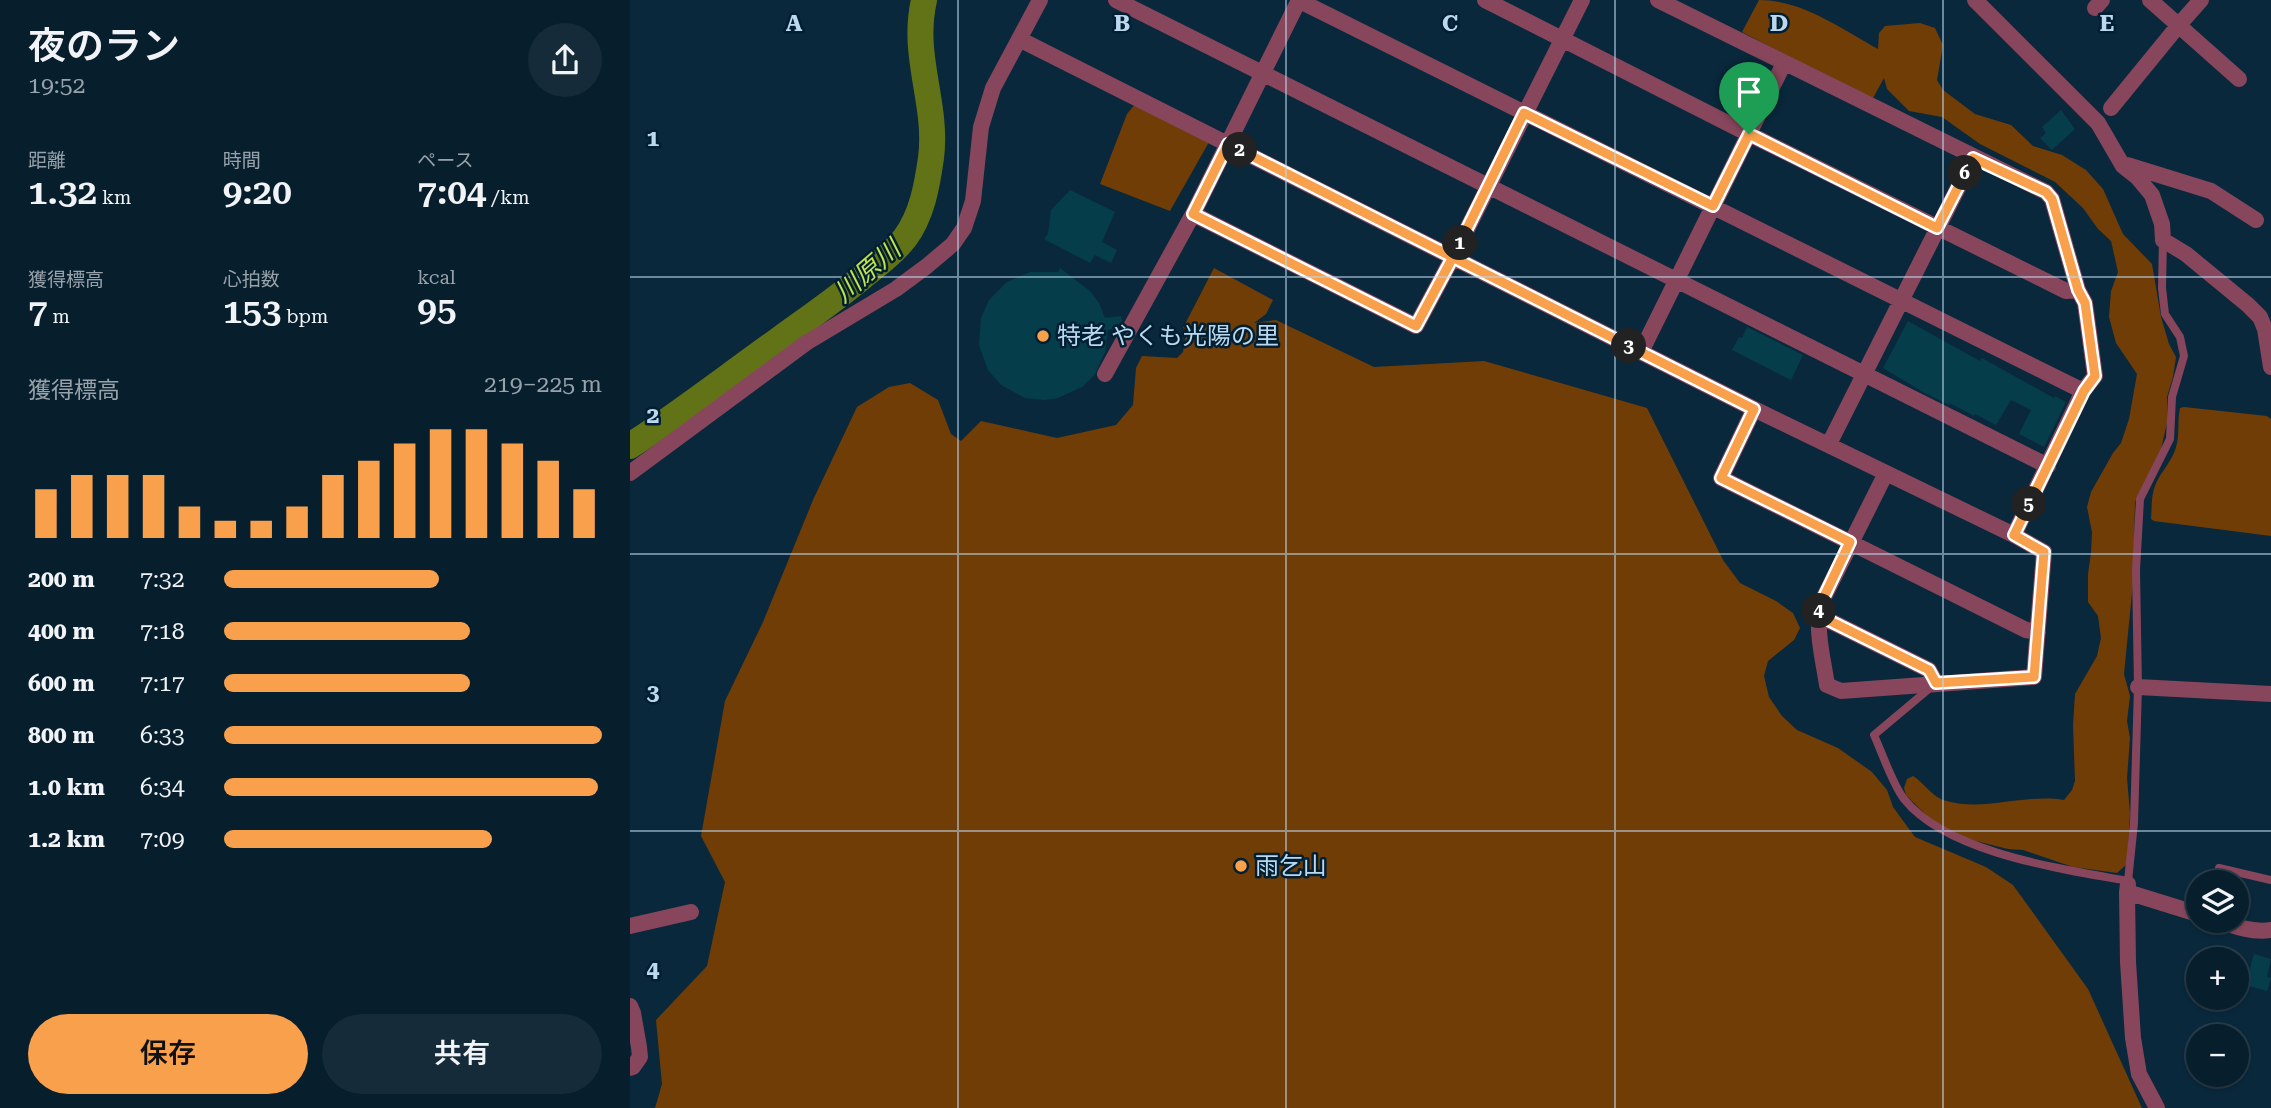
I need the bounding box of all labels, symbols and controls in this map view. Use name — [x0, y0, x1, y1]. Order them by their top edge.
text: A — [786, 10, 803, 37]
text: B — [1114, 10, 1130, 37]
text: C — [1442, 10, 1458, 37]
text: D — [1770, 10, 1788, 37]
text: E — [2100, 10, 2114, 37]
button: share — [528, 23, 602, 97]
text: 夜のラン — [28, 24, 180, 68]
pin — [1719, 62, 1779, 134]
text: 19:52 — [28, 72, 85, 99]
icon: arrive — [1730, 73, 1768, 111]
text: 1 — [647, 125, 660, 152]
pin: 2 — [1222, 132, 1258, 168]
text: 2 — [1234, 138, 1245, 161]
text: 距離 — [28, 149, 66, 172]
text: 時間 — [223, 149, 261, 172]
text: ペース — [417, 149, 473, 172]
pin: 6 — [1948, 156, 1982, 190]
text: 6 — [1959, 161, 1970, 184]
text: 1.32 — [28, 172, 97, 213]
text: 9:20 — [223, 172, 292, 213]
text: 7:04 — [417, 172, 486, 213]
text: km — [97, 186, 131, 209]
text: /km — [486, 186, 530, 209]
pin: 1 — [1442, 226, 1478, 260]
text: 1 — [1454, 231, 1465, 254]
water label: 川原川 — [828, 232, 909, 308]
text: kcal — [417, 266, 456, 289]
text: 獲得標高 — [28, 268, 104, 291]
text: 心拍数 — [223, 268, 280, 291]
text: 95 — [417, 289, 457, 330]
text: 7 — [28, 291, 48, 332]
text: 153 — [223, 291, 281, 332]
text: m — [48, 305, 70, 328]
text: bpm — [281, 305, 328, 328]
place label: 特老 やくも光陽の里 — [1057, 322, 1279, 350]
marker: 特老 やくも光陽の里 — [1035, 328, 1051, 344]
pin: 3 — [1612, 328, 1646, 364]
text: 3 — [1623, 334, 1634, 357]
text: 219–225 m — [484, 371, 602, 398]
text: 獲得標高 — [28, 377, 120, 404]
text: 2 — [647, 402, 659, 429]
pin: 5 — [2012, 486, 2046, 522]
text: 5 — [2023, 492, 2034, 515]
text: 200 m — [28, 566, 95, 593]
text: 7:32 — [140, 566, 185, 593]
pin: 4 — [1802, 594, 1836, 628]
text: 4 — [1813, 599, 1824, 622]
text: 400 m — [28, 618, 95, 645]
text: 7:18 — [140, 618, 185, 645]
text: 600 m — [28, 670, 95, 697]
text: 7:17 — [140, 670, 185, 697]
text: 3 — [647, 679, 660, 706]
text: 800 m — [28, 722, 95, 749]
text: 6:33 — [140, 722, 185, 749]
text: 1.0 km — [28, 774, 105, 801]
text: 6:34 — [140, 774, 185, 801]
text: 1.2 km — [28, 826, 105, 853]
text: 7:09 — [140, 826, 185, 853]
place label: 雨乞山 — [1255, 852, 1327, 880]
marker: 雨乞山 — [1233, 858, 1249, 874]
map controls — [2186, 870, 2249, 1087]
button: layers — [2186, 870, 2249, 933]
button: + — [2186, 947, 2249, 1010]
text: 4 — [647, 956, 660, 983]
button: 保存 — [28, 1014, 308, 1094]
button: 共有 — [322, 1014, 602, 1094]
button: − — [2186, 1024, 2249, 1087]

